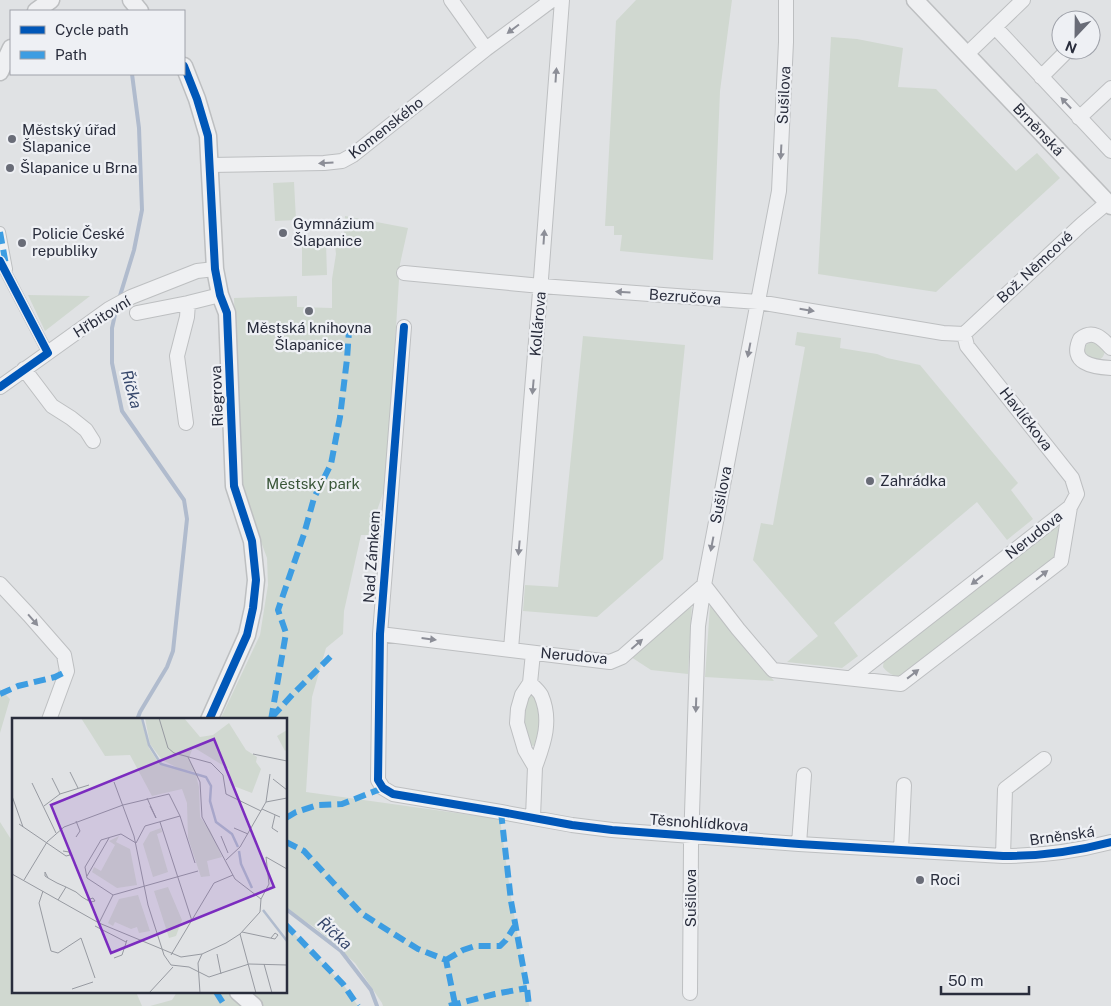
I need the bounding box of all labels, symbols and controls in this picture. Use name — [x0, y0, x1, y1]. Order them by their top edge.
legend — [10, 10, 185, 75]
north arrow — [1051, 10, 1101, 60]
text: Cycle path — [55, 21, 129, 38]
one-way arrow — [506, 24, 520, 34]
text: N — [1063, 38, 1079, 57]
text: Path — [55, 46, 87, 63]
street label: Sušilova — [773, 65, 794, 125]
one-way arrow — [553, 67, 561, 83]
street label: Komenského — [345, 93, 426, 162]
one-way arrow — [1060, 97, 1072, 109]
street label: Brněnská — [1010, 100, 1068, 159]
place label: Městský úřad Šlapanice — [22, 121, 116, 155]
marker: Městský úřad Šlapanice — [6, 133, 18, 145]
one-way arrow — [777, 145, 785, 161]
place label: Šlapanice u Brna — [20, 159, 138, 176]
one-way arrow — [317, 159, 333, 167]
marker: Šlapanice u Brna — [4, 162, 16, 174]
place label: Gymnázium Šlapanice — [293, 215, 375, 249]
place label: Policie České republiky — [32, 225, 125, 259]
marker: Gymnázium Šlapanice — [277, 227, 289, 239]
street label: Bož. Němcové — [993, 227, 1076, 306]
one-way arrow — [541, 229, 549, 245]
marker: Policie České republiky — [16, 237, 28, 249]
street label: Bezručova — [648, 285, 722, 308]
one-way arrow — [614, 287, 630, 295]
street label: Kollárova — [526, 291, 549, 357]
street label: Hřbitovní — [70, 292, 134, 341]
marker: Městská knihovna Šlapanice — [303, 305, 315, 317]
one-way arrow — [799, 307, 815, 315]
place label: Městská knihovna Šlapanice — [247, 319, 371, 353]
one-way arrow — [745, 343, 753, 358]
street label: Riegrova — [207, 365, 226, 427]
water label: Říčka — [117, 367, 147, 411]
one-way arrow — [528, 379, 536, 395]
street label: Havlíčkova — [996, 384, 1056, 454]
street label: Sušilova — [707, 465, 734, 525]
place label: Zahrádka — [880, 472, 946, 489]
park label: Městský park — [266, 475, 360, 492]
marker: Zahrádka — [864, 475, 876, 487]
street label: Nerudova — [1002, 507, 1065, 562]
street label: Nad Zámkem — [360, 510, 383, 604]
one-way arrow — [707, 537, 715, 553]
one-way arrow — [515, 541, 523, 557]
one-way arrow — [1035, 570, 1048, 581]
one-way arrow — [971, 575, 984, 586]
one-way arrow — [28, 613, 39, 626]
one-way arrow — [421, 635, 437, 643]
one-way arrow — [630, 638, 642, 650]
street label: Nerudova — [540, 644, 608, 667]
one-way arrow — [906, 669, 919, 680]
one-way arrow — [692, 698, 700, 714]
inset map — [12, 718, 288, 994]
street label: Těsnohlídkova — [649, 811, 749, 834]
street label: Brněnská — [1028, 823, 1096, 848]
street label: Sušilova — [682, 869, 699, 927]
place label: Roci — [930, 871, 960, 888]
marker: Roci — [914, 874, 926, 886]
water label: Říčka — [314, 912, 356, 954]
scale bar — [941, 964, 1028, 996]
text: 50 m — [948, 972, 983, 989]

